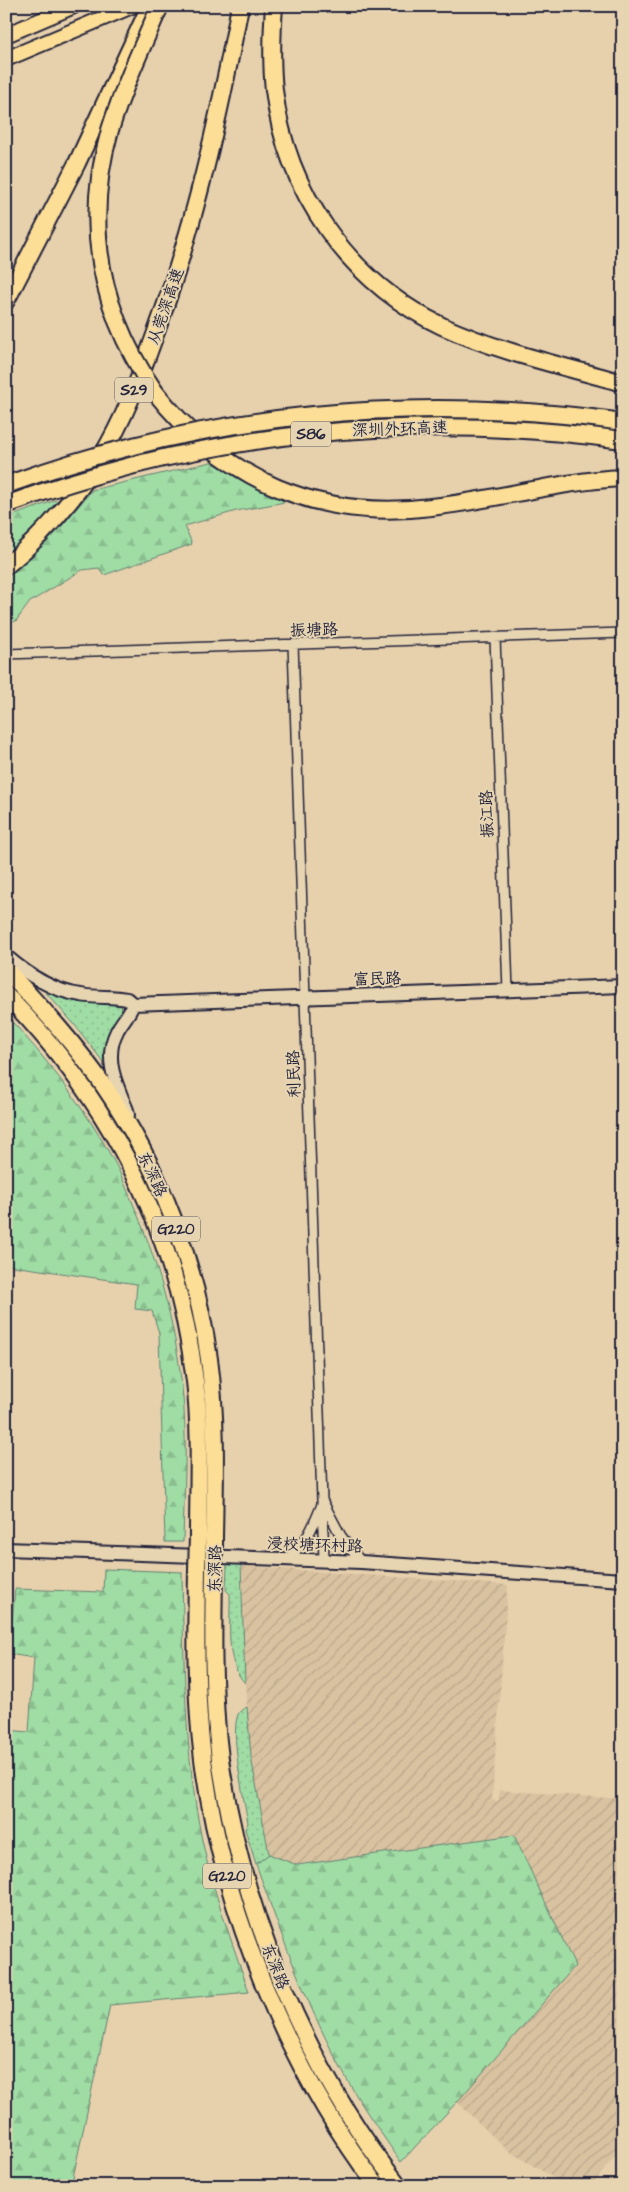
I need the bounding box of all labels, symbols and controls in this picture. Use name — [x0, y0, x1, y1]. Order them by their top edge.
street label: 从莞深高速 — [143, 265, 189, 348]
road number: S29 — [115, 378, 153, 402]
street label: 深圳外环高速 — [352, 416, 448, 442]
road number: S86 — [291, 422, 331, 446]
street label: 振塘路 — [290, 618, 338, 642]
street label: 振江路 — [475, 790, 499, 838]
street label: 富民路 — [353, 967, 401, 991]
street label: 利民路 — [282, 1050, 306, 1098]
street label: 东深路 — [132, 1148, 172, 1201]
road number: G220 — [152, 1216, 200, 1242]
street label: 浸校塘环村路 — [267, 1532, 363, 1558]
street label: 东深路 — [204, 1545, 226, 1593]
road number: G220 — [203, 1864, 251, 1888]
street label: 东深路 — [256, 1940, 294, 1993]

